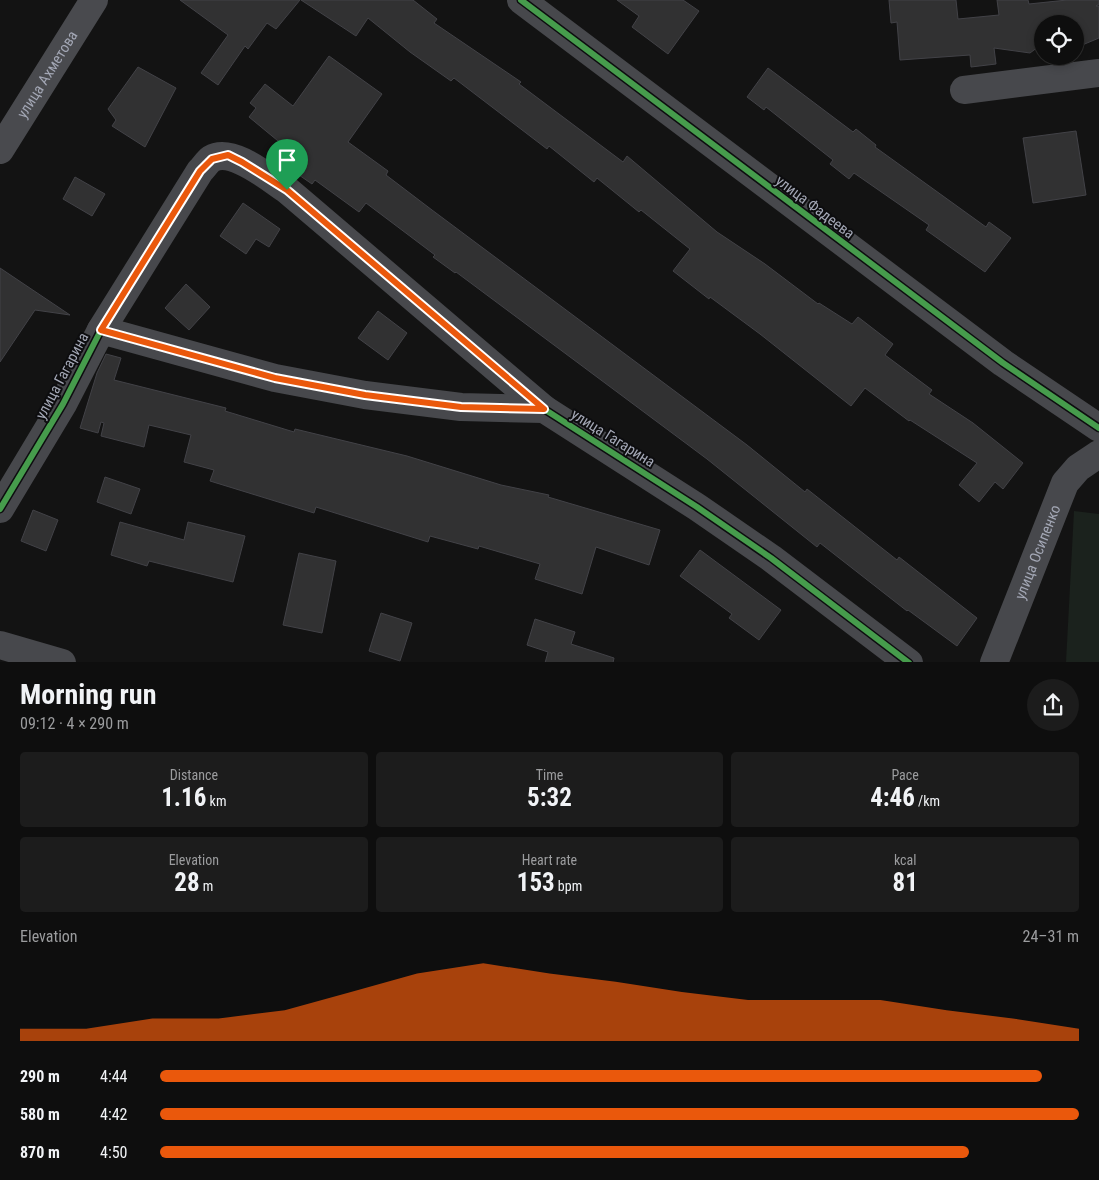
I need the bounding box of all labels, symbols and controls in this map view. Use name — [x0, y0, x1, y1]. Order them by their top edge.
map controls — [1034, 15, 1084, 65]
button: locate — [1034, 15, 1084, 65]
street label: улица Ахметова — [13, 27, 81, 122]
pin — [266, 139, 308, 190]
icon: arrive — [273, 146, 301, 174]
street label: улица Фадеева — [772, 172, 858, 242]
street label: улица Гагарина — [32, 330, 92, 422]
street label: улица Гагарина — [568, 405, 658, 471]
street label: улица Осипенко — [1011, 502, 1064, 602]
text: Morning run — [20, 678, 156, 711]
button: share — [1027, 679, 1079, 731]
text: 09:12 · 4 × 290 m — [20, 714, 129, 733]
text: Distance — [170, 767, 218, 783]
text: Time — [536, 767, 563, 783]
text: Pace — [891, 767, 919, 783]
text: 1.16 — [161, 783, 206, 812]
text: 5:32 — [527, 783, 572, 812]
text: 4:46 — [870, 783, 915, 812]
text: km — [206, 793, 226, 809]
text: /km — [915, 793, 940, 809]
text: Elevation — [169, 852, 219, 868]
text: Heart rate — [522, 852, 577, 868]
text: kcal — [894, 852, 916, 868]
text: 28 — [174, 868, 200, 897]
text: 153 — [517, 868, 555, 897]
text: 81 — [893, 868, 918, 897]
text: m — [200, 878, 213, 894]
text: bpm — [555, 878, 582, 894]
text: Elevation — [20, 927, 78, 946]
text: 24–31 m — [1023, 927, 1079, 946]
text: 290 m — [20, 1067, 60, 1086]
text: 4:44 — [100, 1067, 127, 1086]
text: 580 m — [20, 1105, 60, 1124]
text: 4:42 — [100, 1105, 127, 1124]
text: 870 m — [20, 1143, 60, 1162]
text: 4:50 — [100, 1143, 127, 1162]

